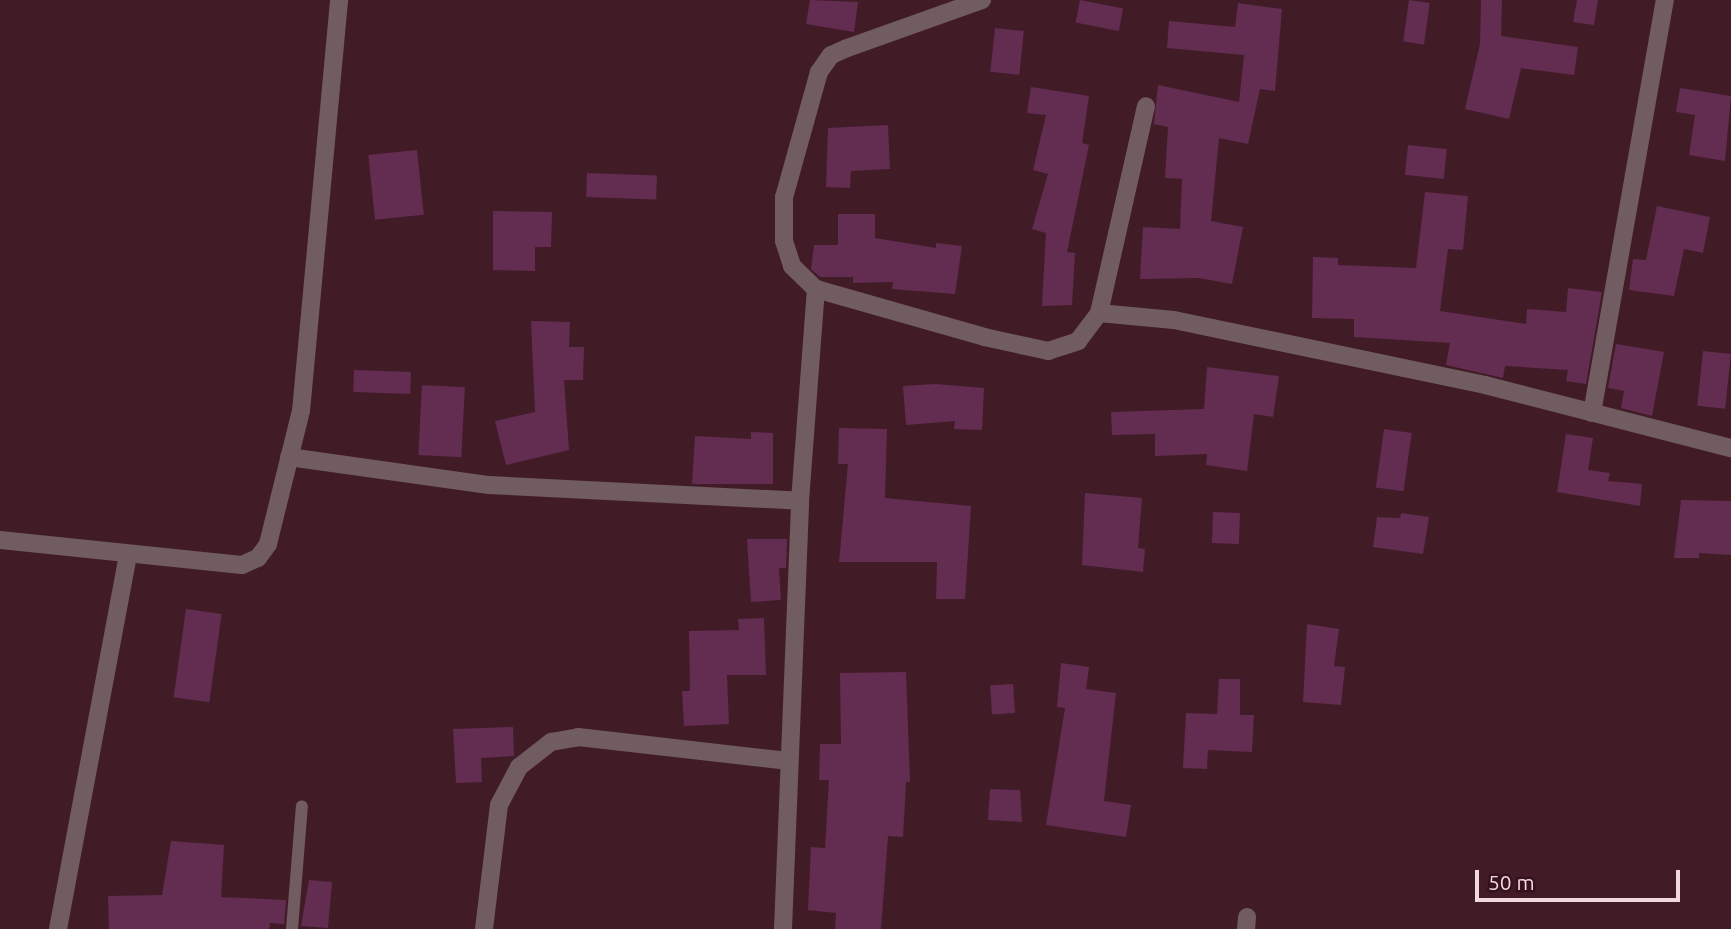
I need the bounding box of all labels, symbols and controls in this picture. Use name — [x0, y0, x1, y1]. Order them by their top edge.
scale bar — [1479, 856, 1684, 900]
text: 50 m — [1488, 870, 1535, 894]

